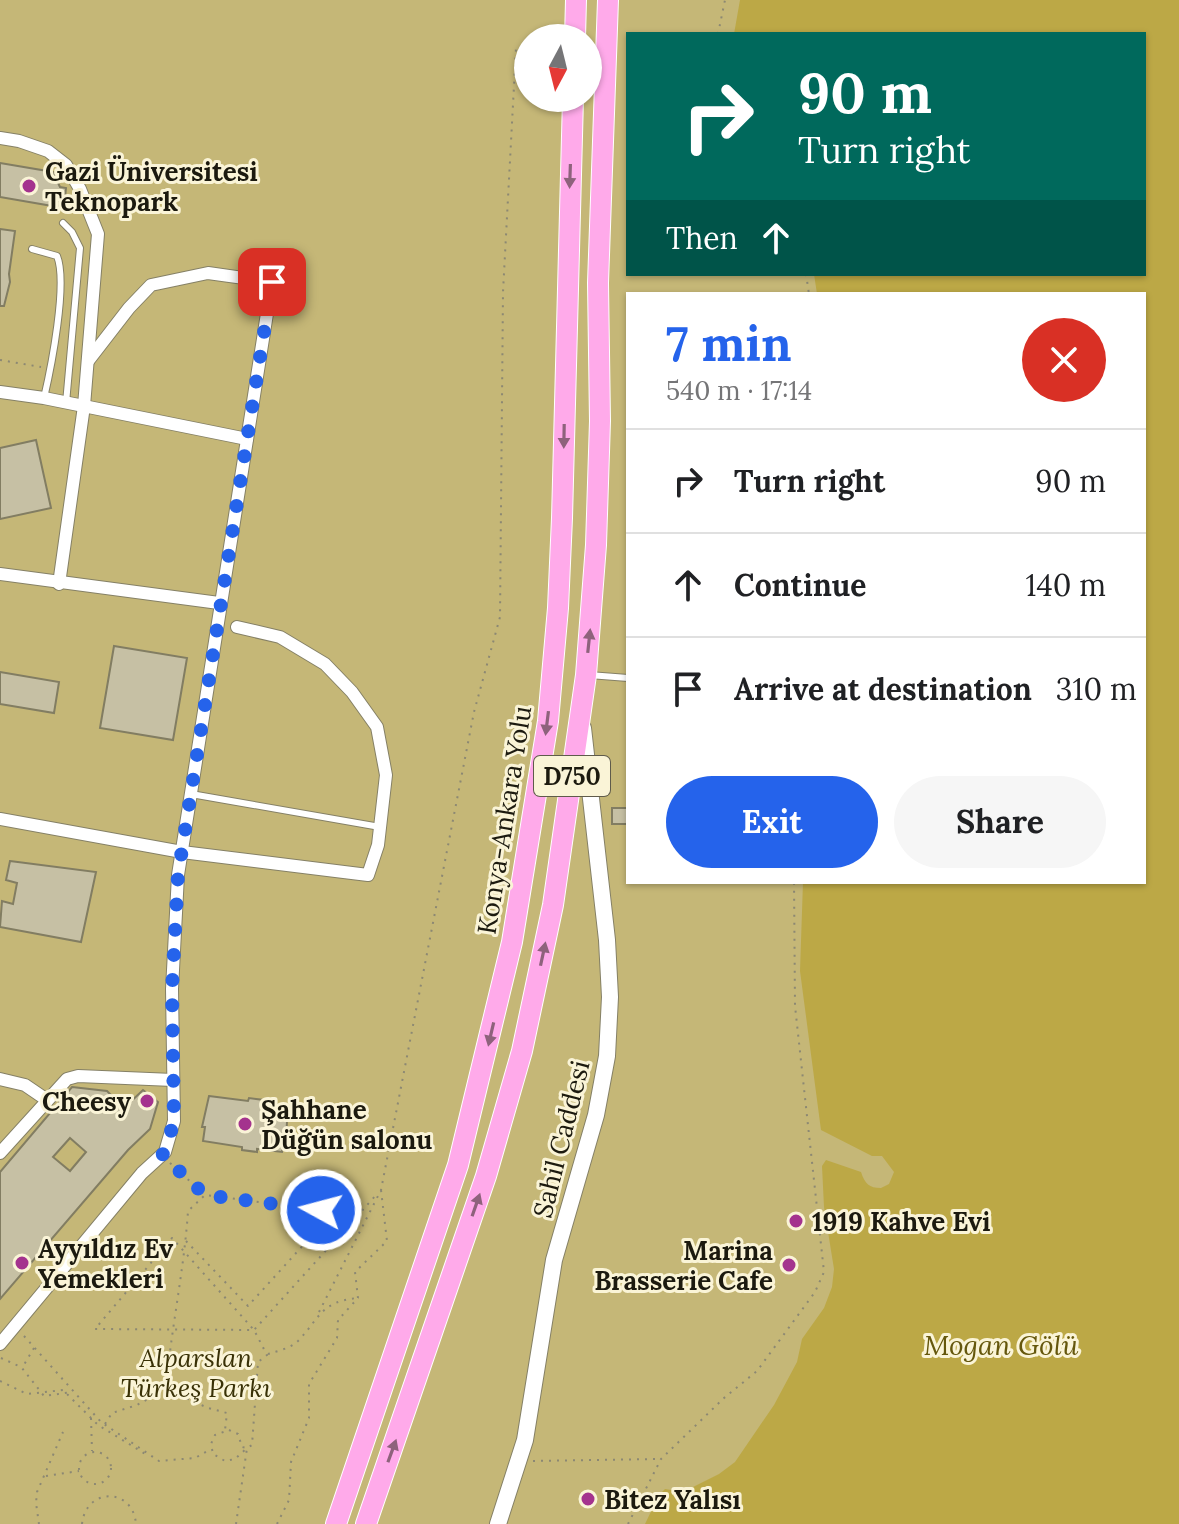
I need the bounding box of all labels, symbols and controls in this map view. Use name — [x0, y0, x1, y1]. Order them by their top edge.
north arrow — [514, 24, 602, 112]
map controls — [514, 24, 602, 112]
text: 90 m — [798, 57, 932, 128]
icon: right — [666, 64, 770, 168]
text: Turn right — [798, 127, 971, 173]
place label: Gazi Üniversitesi Teknopark — [45, 154, 258, 218]
one-way arrow — [564, 164, 577, 189]
marker: Gazi Üniversitesi Teknopark — [20, 177, 38, 195]
icon: ahead — [754, 216, 798, 260]
text: Then — [666, 219, 738, 257]
pin — [238, 248, 306, 316]
icon: arrive — [250, 260, 294, 304]
text: 7 min — [666, 313, 792, 374]
button: close — [1022, 318, 1106, 402]
text: 540 m · 17:14 — [666, 374, 812, 407]
one-way arrow — [558, 424, 571, 449]
icon: right — [666, 459, 710, 503]
text: Turn right — [734, 462, 885, 500]
text: 90 m — [1035, 462, 1106, 500]
icon: ahead — [666, 563, 710, 607]
text: Continue — [734, 566, 866, 604]
text: 140 m — [1025, 566, 1106, 604]
one-way arrow — [583, 628, 596, 653]
icon: arrive — [666, 667, 710, 711]
text: Arrive at destination — [734, 670, 1032, 708]
text: 310 m — [1056, 670, 1137, 708]
street label: Konya-Ankara Yolu — [470, 703, 538, 937]
one-way arrow — [540, 711, 553, 736]
road number: D750 — [534, 756, 610, 796]
button: Exit — [666, 776, 878, 868]
button: Share — [894, 776, 1106, 868]
one-way arrow — [537, 941, 550, 966]
one-way arrow — [484, 1022, 497, 1047]
street label: Sahil Caddesi — [526, 1057, 596, 1221]
place label: Cheesy — [42, 1085, 132, 1118]
marker: Cheesy — [138, 1092, 156, 1110]
place label: Şahhane Düğün salonu — [261, 1093, 432, 1156]
marker: Şahhane Düğün salonu — [236, 1115, 254, 1133]
position arrow — [279, 1168, 363, 1252]
one-way arrow — [471, 1192, 483, 1216]
place label: 1919 Kahve Evi — [812, 1205, 991, 1238]
marker: 1919 Kahve Evi — [787, 1212, 805, 1230]
place label: Ayyıldız Ev Yemekleri — [38, 1232, 173, 1295]
place label: Marina Brasserie Cafe — [594, 1234, 773, 1297]
marker: Ayyıldız Ev Yemekleri — [13, 1254, 31, 1272]
marker: Marina Brasserie Cafe — [780, 1256, 798, 1274]
water label: Mogan Gölü — [924, 1327, 1079, 1363]
park label: Alparslan Türkeş Parkı — [121, 1341, 272, 1404]
one-way arrow — [386, 1438, 398, 1462]
place label: Bitez Yalısı — [604, 1483, 741, 1516]
marker: Bitez Yalısı — [579, 1490, 597, 1508]

